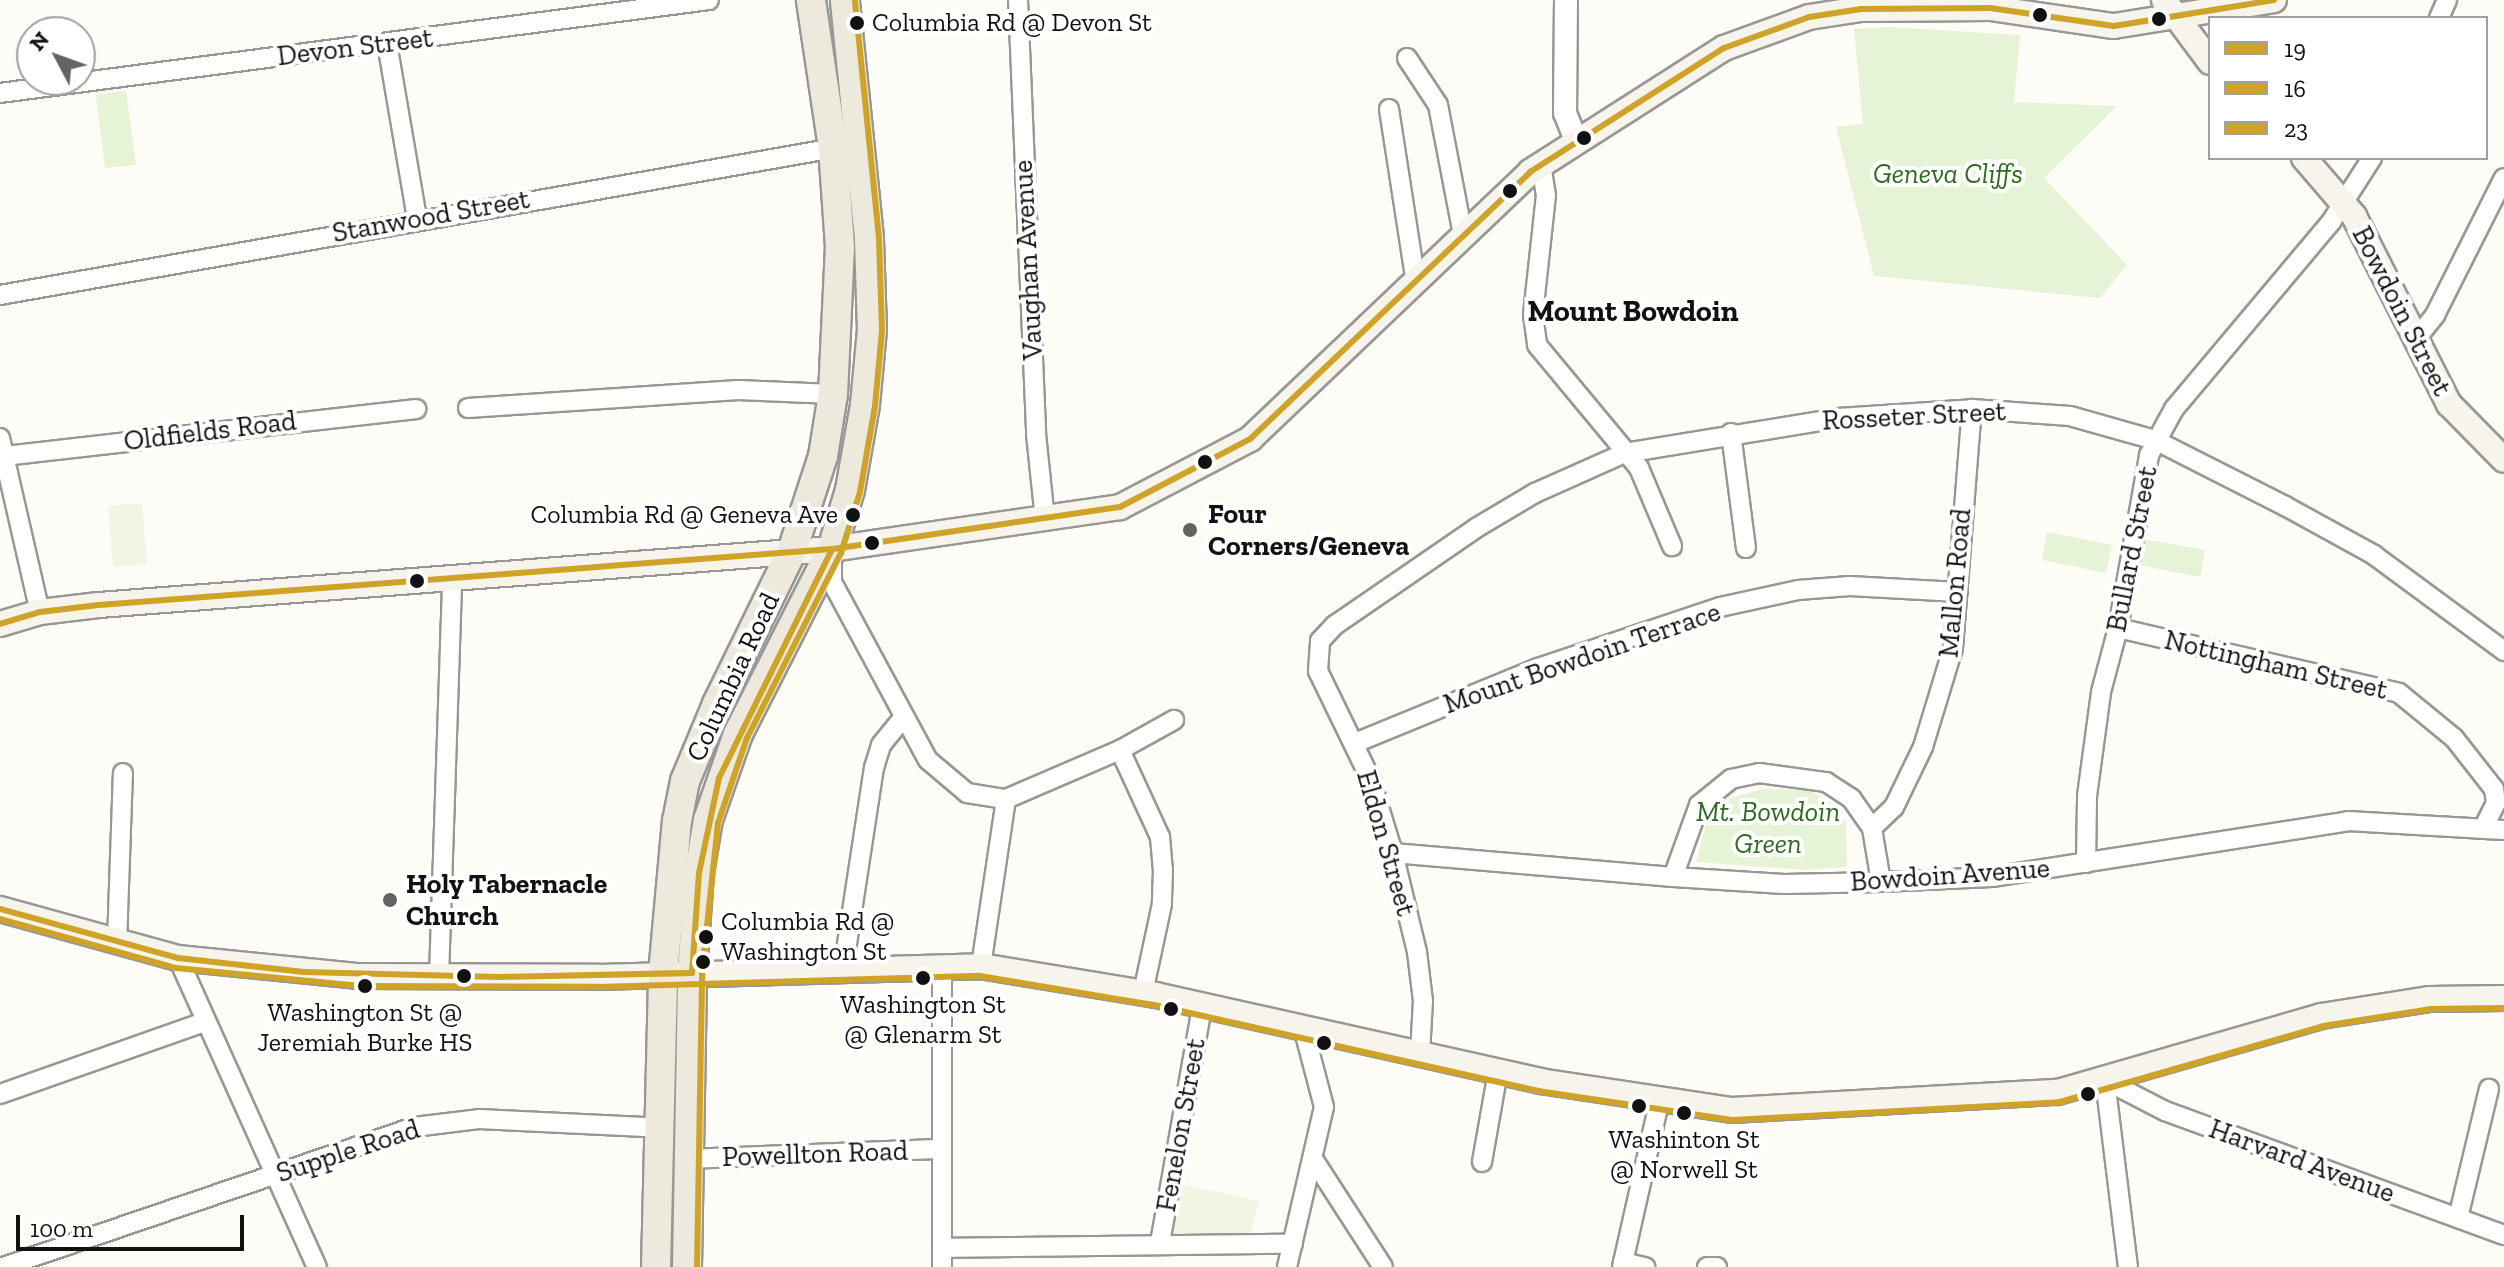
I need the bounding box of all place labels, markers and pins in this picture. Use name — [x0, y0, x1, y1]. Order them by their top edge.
place label: Columbia Rd @ Devon St — [872, 7, 1152, 39]
unlabelled marker — [2032, 7, 2048, 23]
unlabelled marker — [2151, 11, 2167, 27]
marker: Columbia Rd @ Devon St — [849, 15, 865, 31]
unlabelled marker — [1576, 130, 1592, 146]
unlabelled marker — [1502, 183, 1518, 199]
unlabelled marker — [1197, 454, 1213, 470]
place label: Four Corners/Geneva — [1208, 497, 1409, 563]
place label: Columbia Rd @ Geneva Ave — [530, 499, 838, 531]
marker: Columbia Rd @ Geneva Ave — [845, 507, 861, 523]
marker: Four Corners/Geneva — [1179, 519, 1201, 541]
unlabelled marker — [864, 535, 880, 551]
unlabelled marker — [409, 573, 425, 589]
place label: Holy Tabernacle Church — [406, 867, 608, 933]
marker: Holy Tabernacle Church — [381, 891, 399, 909]
place label: Columbia Rd @ Washington St — [721, 906, 894, 968]
marker: Columbia Rd @ Washington St — [698, 929, 714, 945]
unlabelled marker — [695, 954, 711, 970]
unlabelled marker — [456, 968, 472, 984]
marker: Washington St @ Glenarm St — [915, 970, 931, 986]
marker: Washington St @ Jeremiah Burke HS — [357, 978, 373, 994]
place label: Washington St @ Glenarm St — [840, 989, 1006, 1050]
place label: Washington St @ Jeremiah Burke HS — [257, 997, 473, 1058]
unlabelled marker — [1163, 1001, 1179, 1017]
unlabelled marker — [1316, 1035, 1332, 1051]
unlabelled marker — [2080, 1086, 2096, 1102]
unlabelled marker — [1631, 1098, 1647, 1114]
marker: Washinton St @ Norwell St — [1676, 1105, 1692, 1121]
place label: Washinton St @ Norwell St — [1608, 1124, 1760, 1186]

